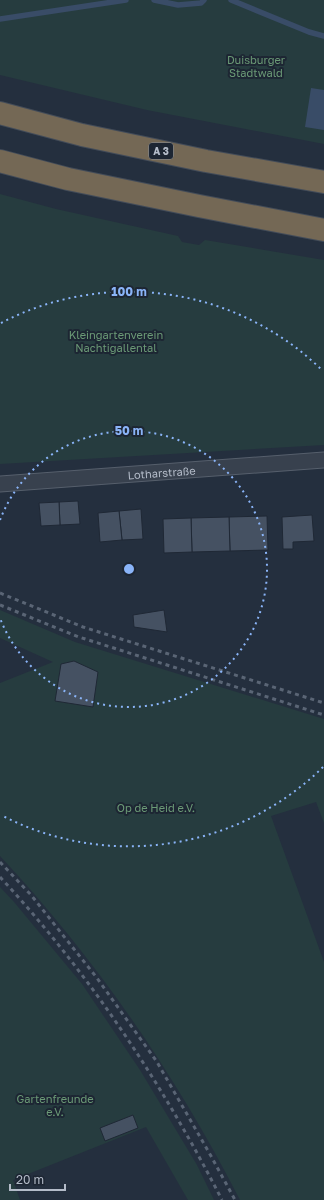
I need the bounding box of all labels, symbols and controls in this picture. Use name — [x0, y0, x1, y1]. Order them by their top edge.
park label: Duisburger Stadtwald — [227, 53, 286, 79]
road number: A 3 — [149, 143, 173, 159]
text: 100 m — [111, 284, 147, 299]
park label: Kleingartenverein Nachtigallental — [69, 328, 163, 354]
text: 50 m — [115, 423, 143, 438]
street label: Lotharstraße — [127, 463, 196, 481]
centre of rings — [122, 562, 136, 576]
park label: Op de Heid e.V. — [117, 801, 195, 814]
park label: Gartenfreunde e.V. — [16, 1092, 94, 1118]
scale bar — [10, 1166, 65, 1192]
text: 20 m — [16, 1172, 44, 1187]

